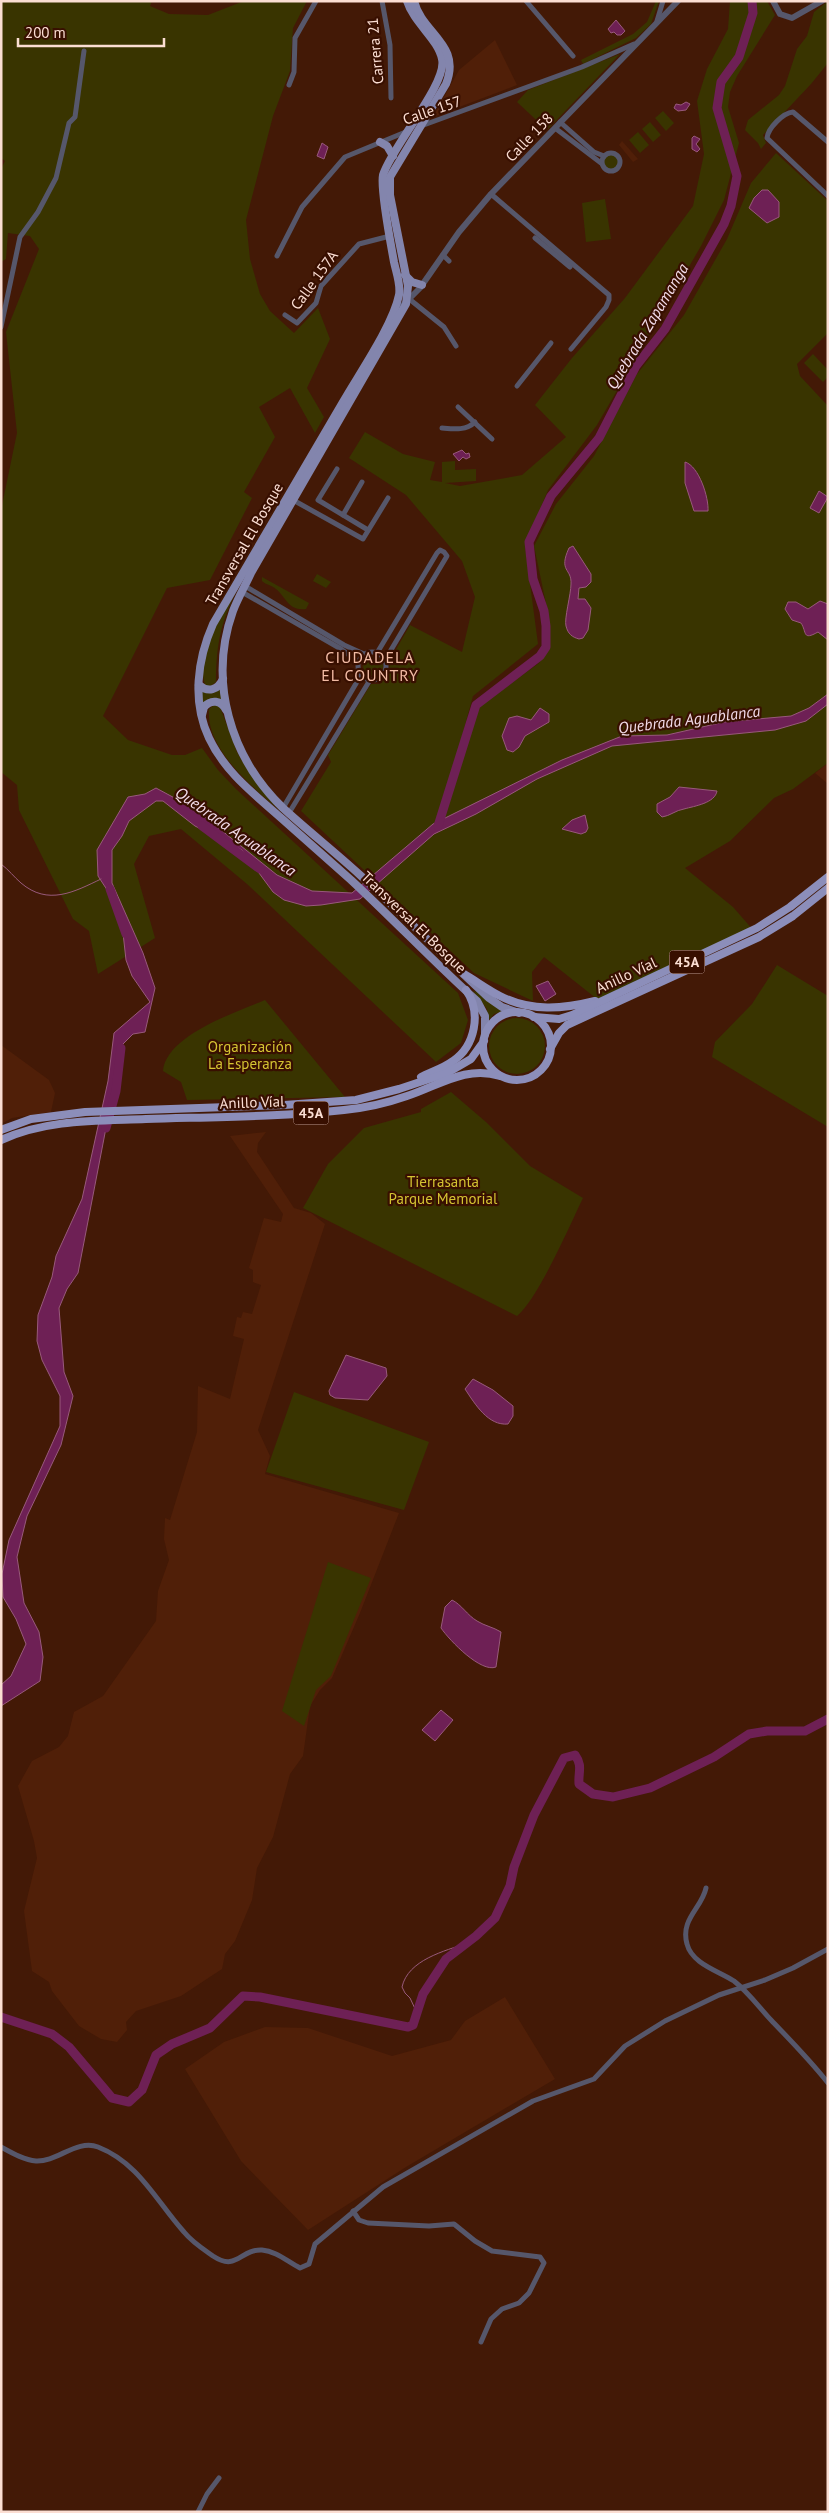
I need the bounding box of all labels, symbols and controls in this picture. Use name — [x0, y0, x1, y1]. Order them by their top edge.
scale bar — [18, 15, 164, 47]
street label: Carrera 21 — [363, 17, 387, 85]
text: 200 m — [25, 23, 66, 42]
street label: Calle 157 — [400, 91, 464, 129]
street label: Calle 158 — [501, 109, 557, 165]
street label: Calle 157A — [286, 247, 342, 313]
water label: Quebrada Zapamanga — [602, 259, 693, 392]
street label: Transversal El Bosque — [201, 479, 287, 609]
district label: CIUDADELA EL COUNTRY — [321, 647, 419, 685]
water label: Quebrada Aguablanca — [617, 700, 761, 738]
water label: Quebrada Aguablanca — [172, 782, 300, 880]
street label: Transversal El Bosque — [357, 867, 471, 977]
road number: 45A — [670, 950, 704, 974]
street label: Anillo Víal — [593, 952, 660, 997]
park label: Organización La Esperanza — [208, 1037, 292, 1073]
street label: Anillo Víal — [219, 1091, 285, 1113]
road number: 45A — [294, 1102, 328, 1124]
park label: Tierrasanta Parque Memorial — [389, 1172, 498, 1208]

